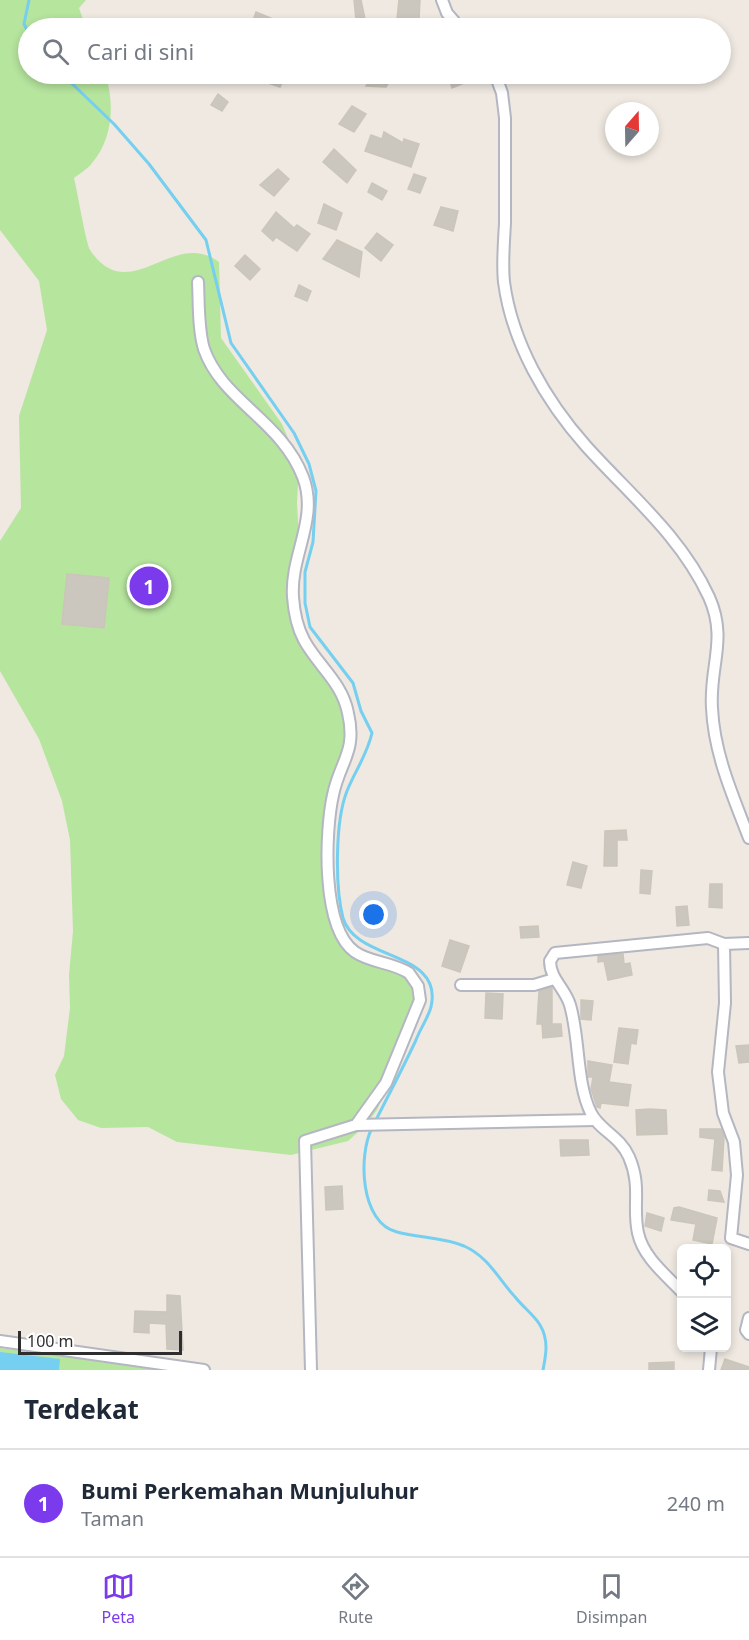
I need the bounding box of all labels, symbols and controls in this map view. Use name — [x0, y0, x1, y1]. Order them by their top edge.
search box — [18, 18, 731, 84]
icon: search — [39, 35, 72, 68]
text: Cari di sini — [87, 36, 194, 66]
north arrow — [605, 102, 659, 156]
pin: 1 — [130, 564, 168, 608]
your location — [359, 900, 388, 929]
map controls — [677, 1244, 731, 1352]
button: locate — [677, 1244, 731, 1298]
button: layers — [677, 1298, 731, 1352]
scale bar — [18, 1328, 182, 1356]
text: 100 m — [27, 1330, 74, 1352]
text: Terdekat — [24, 1391, 139, 1427]
text: Bumi Perkemahan Munjuluhur — [81, 1475, 419, 1505]
text: 1 — [38, 1490, 49, 1517]
text: 240 m — [667, 1490, 725, 1517]
text: Taman — [81, 1505, 144, 1532]
tab: Peta — [102, 1570, 135, 1628]
tab: Rute — [338, 1570, 373, 1628]
tab: Disimpan — [576, 1570, 647, 1628]

